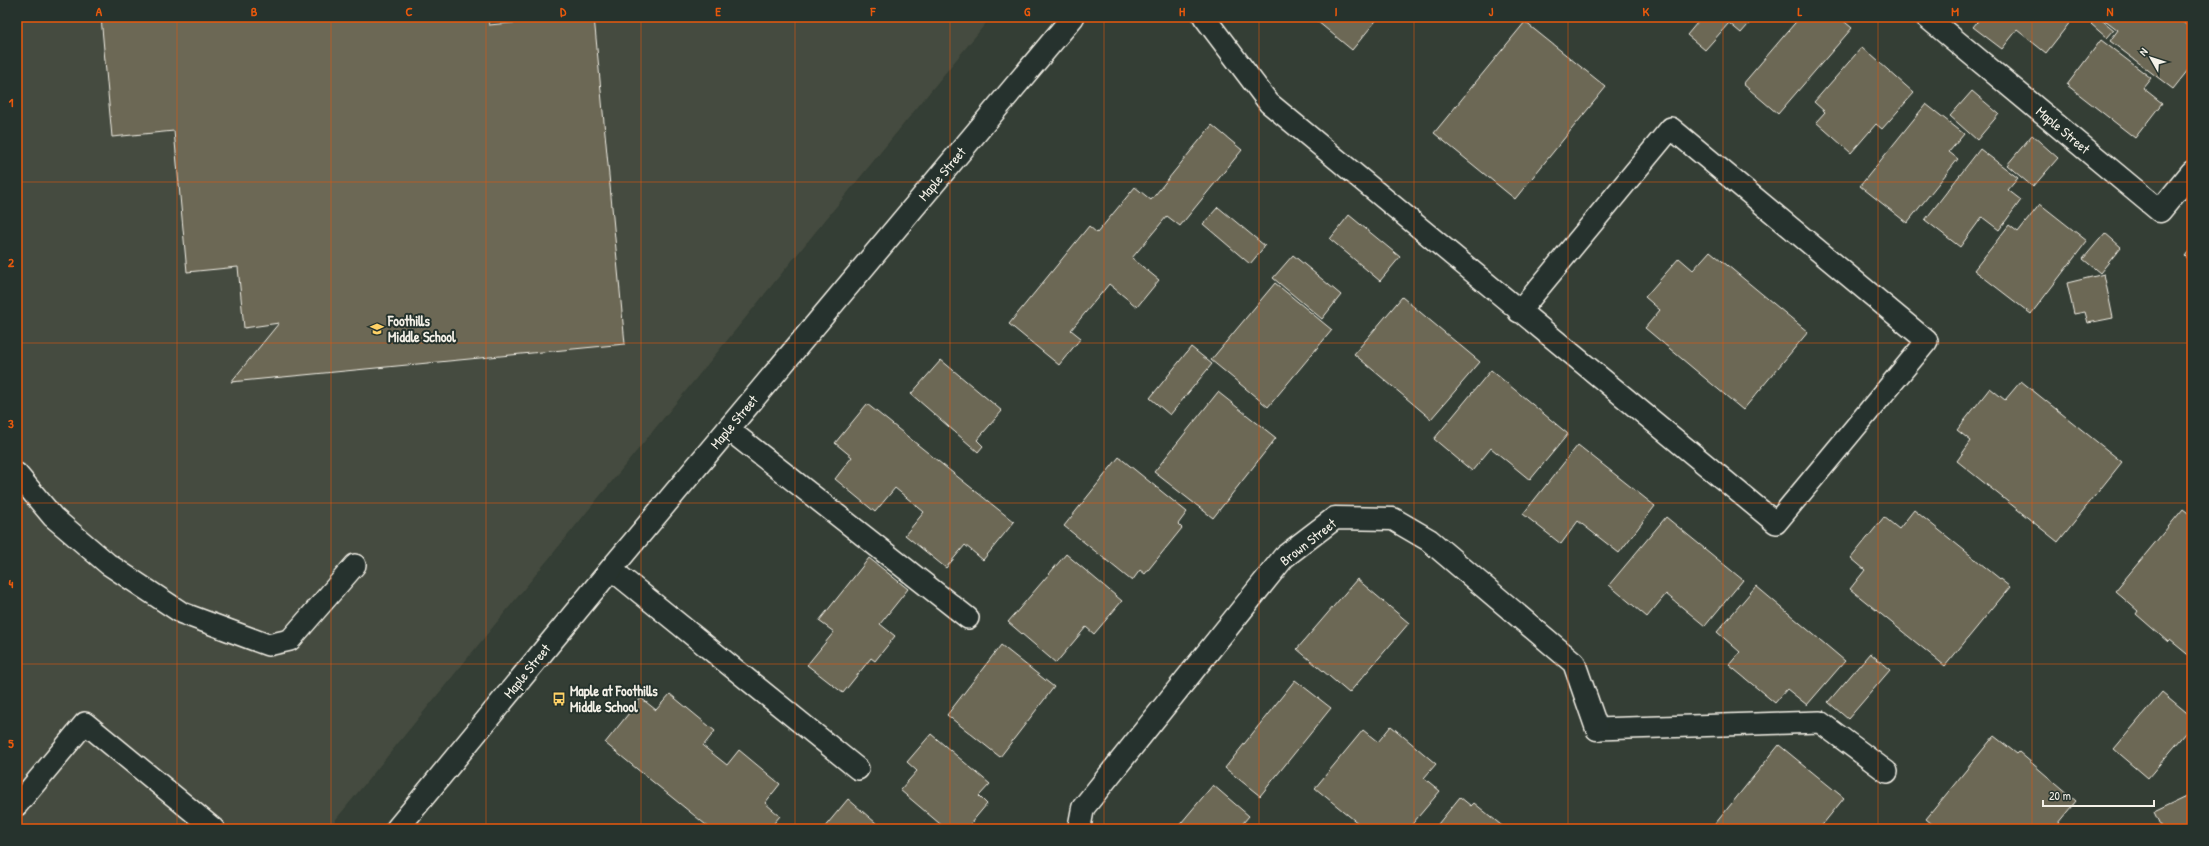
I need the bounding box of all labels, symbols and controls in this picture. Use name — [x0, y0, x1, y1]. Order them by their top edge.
text: A — [96, 2, 103, 20]
text: B — [251, 2, 258, 20]
text: C — [405, 2, 413, 20]
text: D — [560, 2, 567, 20]
text: E — [715, 2, 721, 20]
text: F — [870, 2, 877, 20]
text: G — [1024, 2, 1031, 20]
text: H — [1179, 2, 1185, 20]
text: I — [1334, 2, 1338, 20]
text: J — [1489, 2, 1494, 20]
text: K — [1643, 2, 1650, 20]
text: L — [1798, 2, 1803, 20]
text: M — [1951, 2, 1959, 20]
text: N — [2107, 2, 2114, 20]
north arrow — [2131, 38, 2171, 78]
text: N — [2136, 45, 2151, 58]
text: 1 — [9, 93, 14, 111]
street label: Maple Street — [2032, 101, 2094, 159]
street label: Maple Street — [913, 143, 971, 205]
text: 2 — [8, 253, 15, 271]
place label: Foothills Middle School — [387, 311, 456, 346]
school or university icon: Foothills Middle School — [369, 321, 385, 337]
street label: Maple Street — [705, 391, 763, 453]
text: 3 — [8, 414, 14, 432]
street label: Brown Street — [1276, 513, 1340, 570]
text: 4 — [9, 574, 14, 592]
street label: Maple Street — [499, 639, 555, 703]
place label: Maple at Foothills Middle School — [570, 681, 658, 716]
bus stop icon: Maple at Foothills Middle School — [551, 691, 567, 707]
text: 5 — [8, 734, 14, 752]
scale bar — [2043, 782, 2154, 808]
text: 20 m — [2049, 787, 2071, 804]

